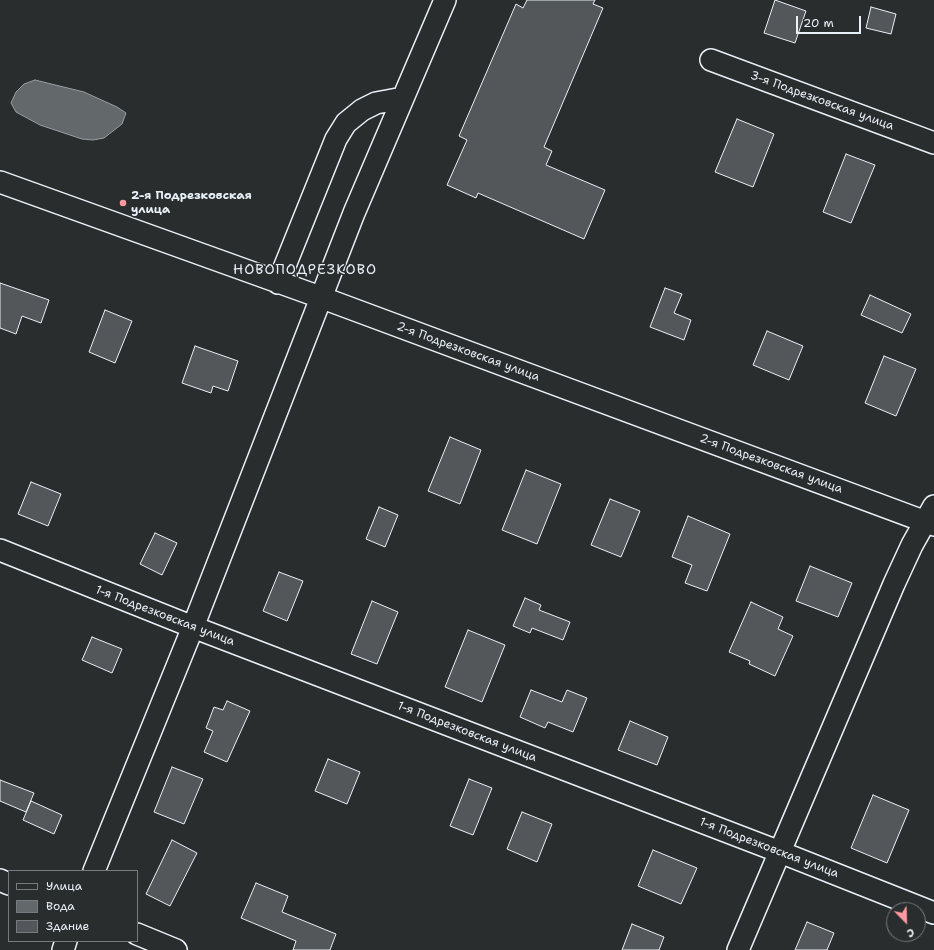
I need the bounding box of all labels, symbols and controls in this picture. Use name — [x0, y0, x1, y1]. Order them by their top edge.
scale bar — [798, 8, 863, 34]
text: 20 m — [803, 15, 834, 31]
street label: 3-я Подрезковская улица — [748, 68, 896, 134]
place label: 2-я Подрезковская улица — [131, 189, 252, 217]
marker: 2-я Подрезковская улица — [118, 198, 128, 208]
district label: НОВОПОДРЕЗКОВО — [233, 262, 377, 278]
street label: 2-я Подрезковская улица — [395, 319, 541, 385]
street label: 2-я Подрезковская улица — [698, 431, 844, 497]
street label: 1-я Подрезковская улица — [93, 583, 237, 649]
street label: 1-я Подрезковская улица — [395, 699, 539, 765]
street label: 1-я Подрезковская улица — [697, 815, 841, 881]
legend — [8, 870, 138, 942]
text: Улица — [46, 878, 82, 894]
text: Вода — [46, 898, 75, 914]
north arrow — [886, 902, 926, 942]
text: Здание — [46, 918, 89, 934]
text: С — [904, 924, 917, 941]

